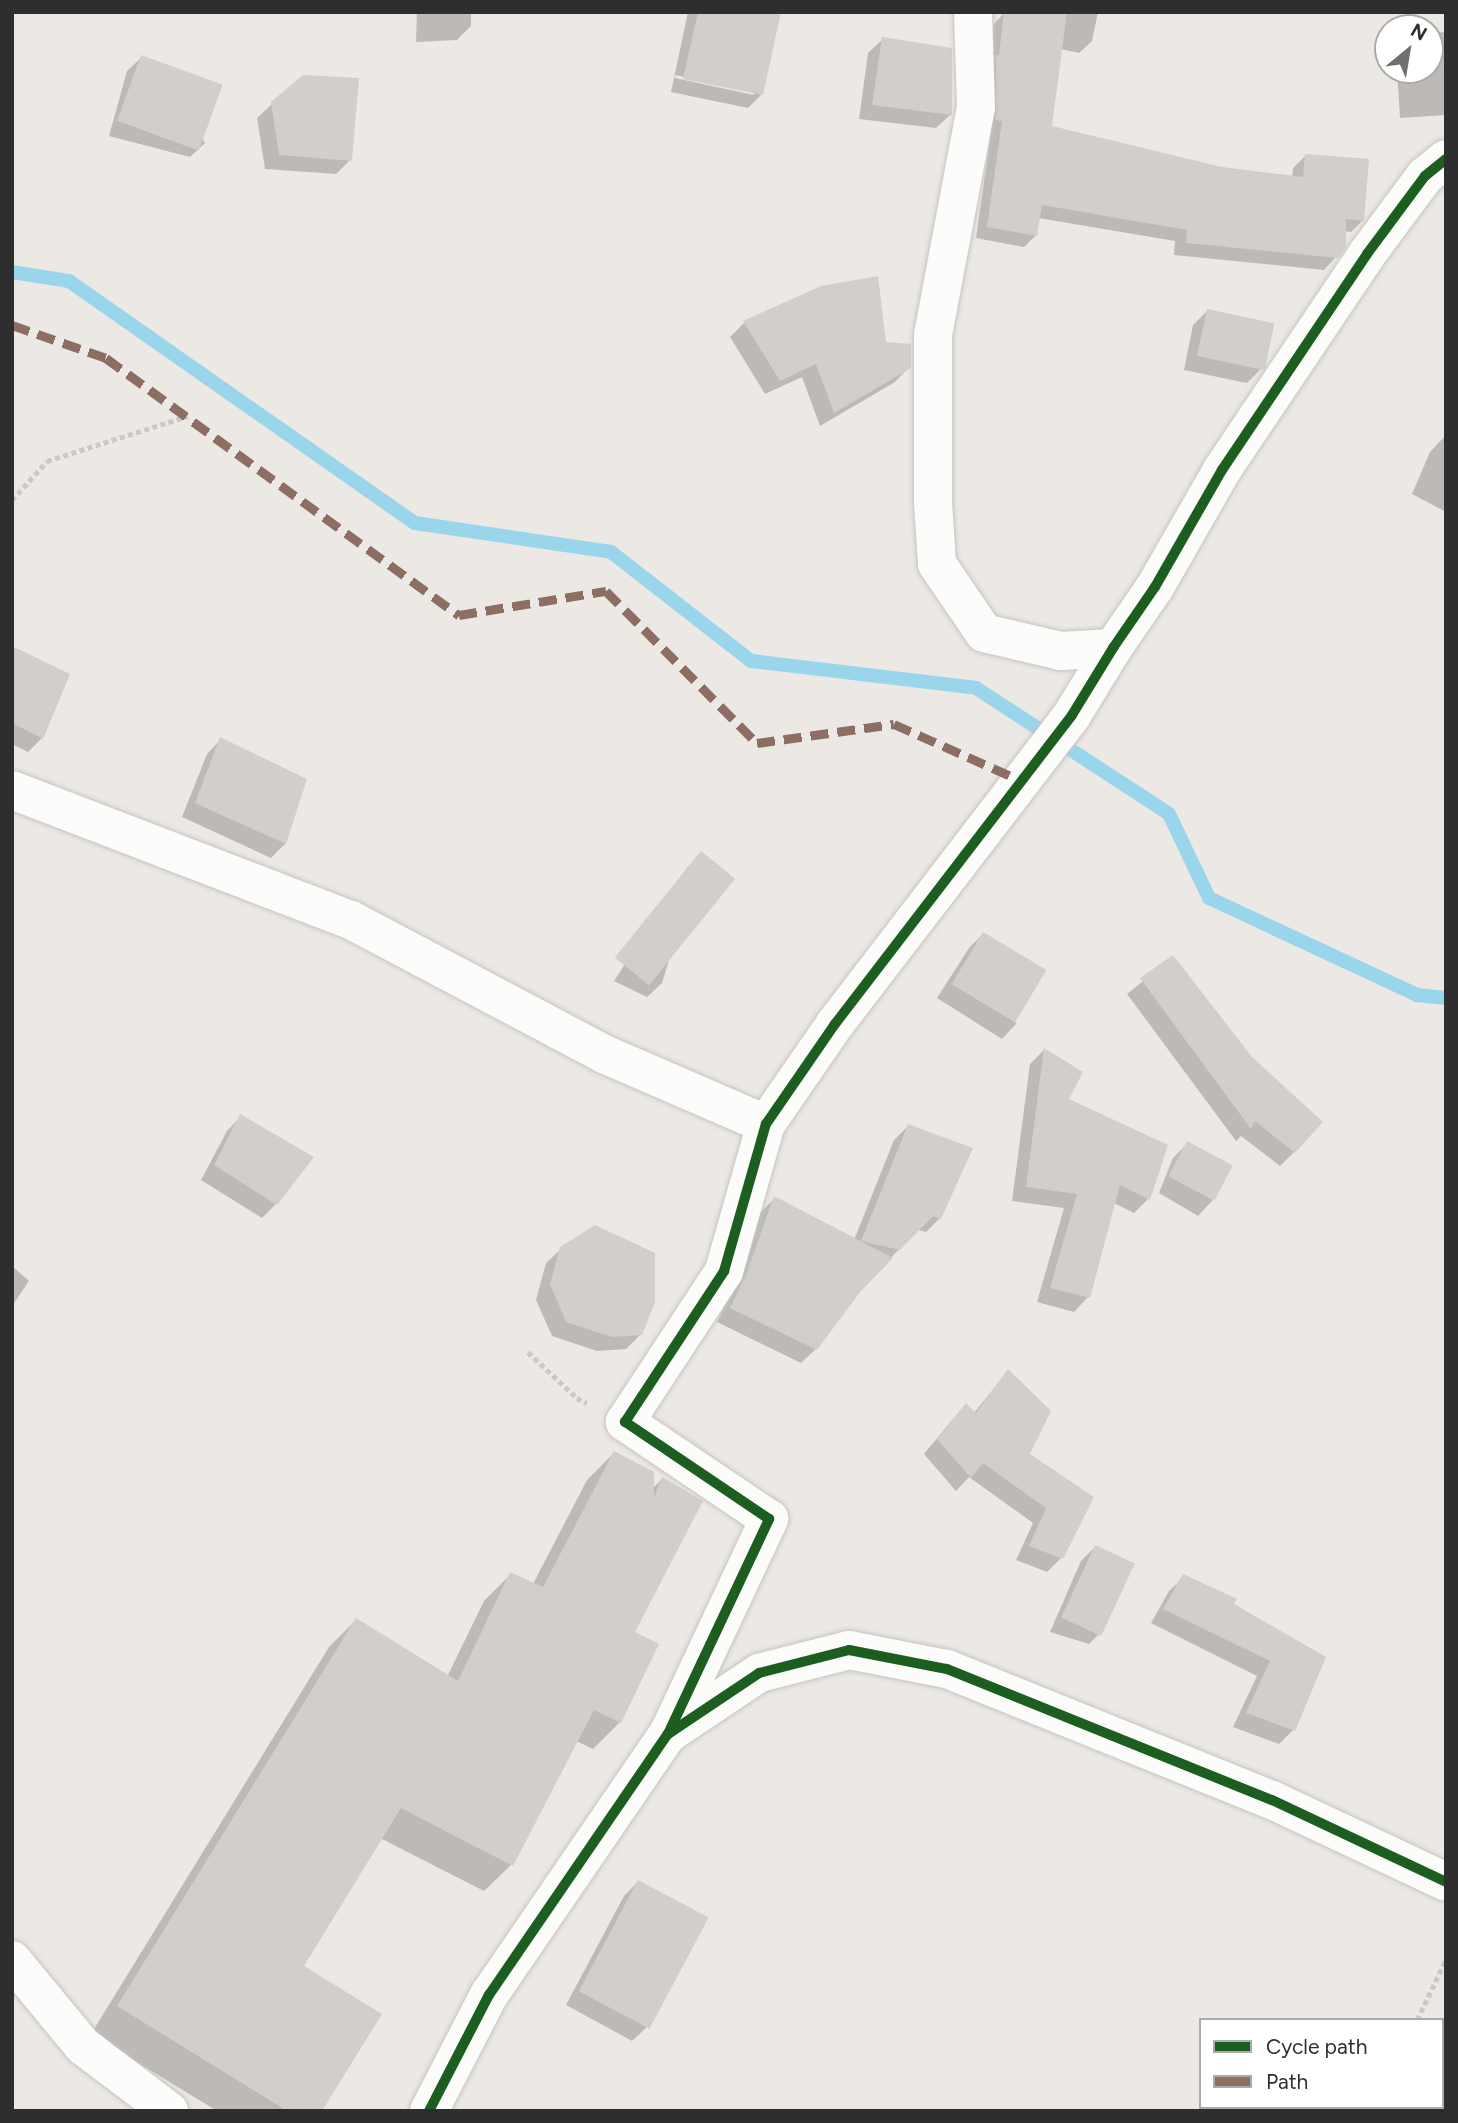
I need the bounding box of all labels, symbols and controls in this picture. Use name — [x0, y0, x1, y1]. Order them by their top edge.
north arrow — [1374, 14, 1444, 84]
text: N — [1407, 18, 1431, 46]
legend — [1199, 2018, 1444, 2109]
text: Cycle path — [1266, 2034, 1367, 2059]
text: Path — [1266, 2069, 1308, 2094]

